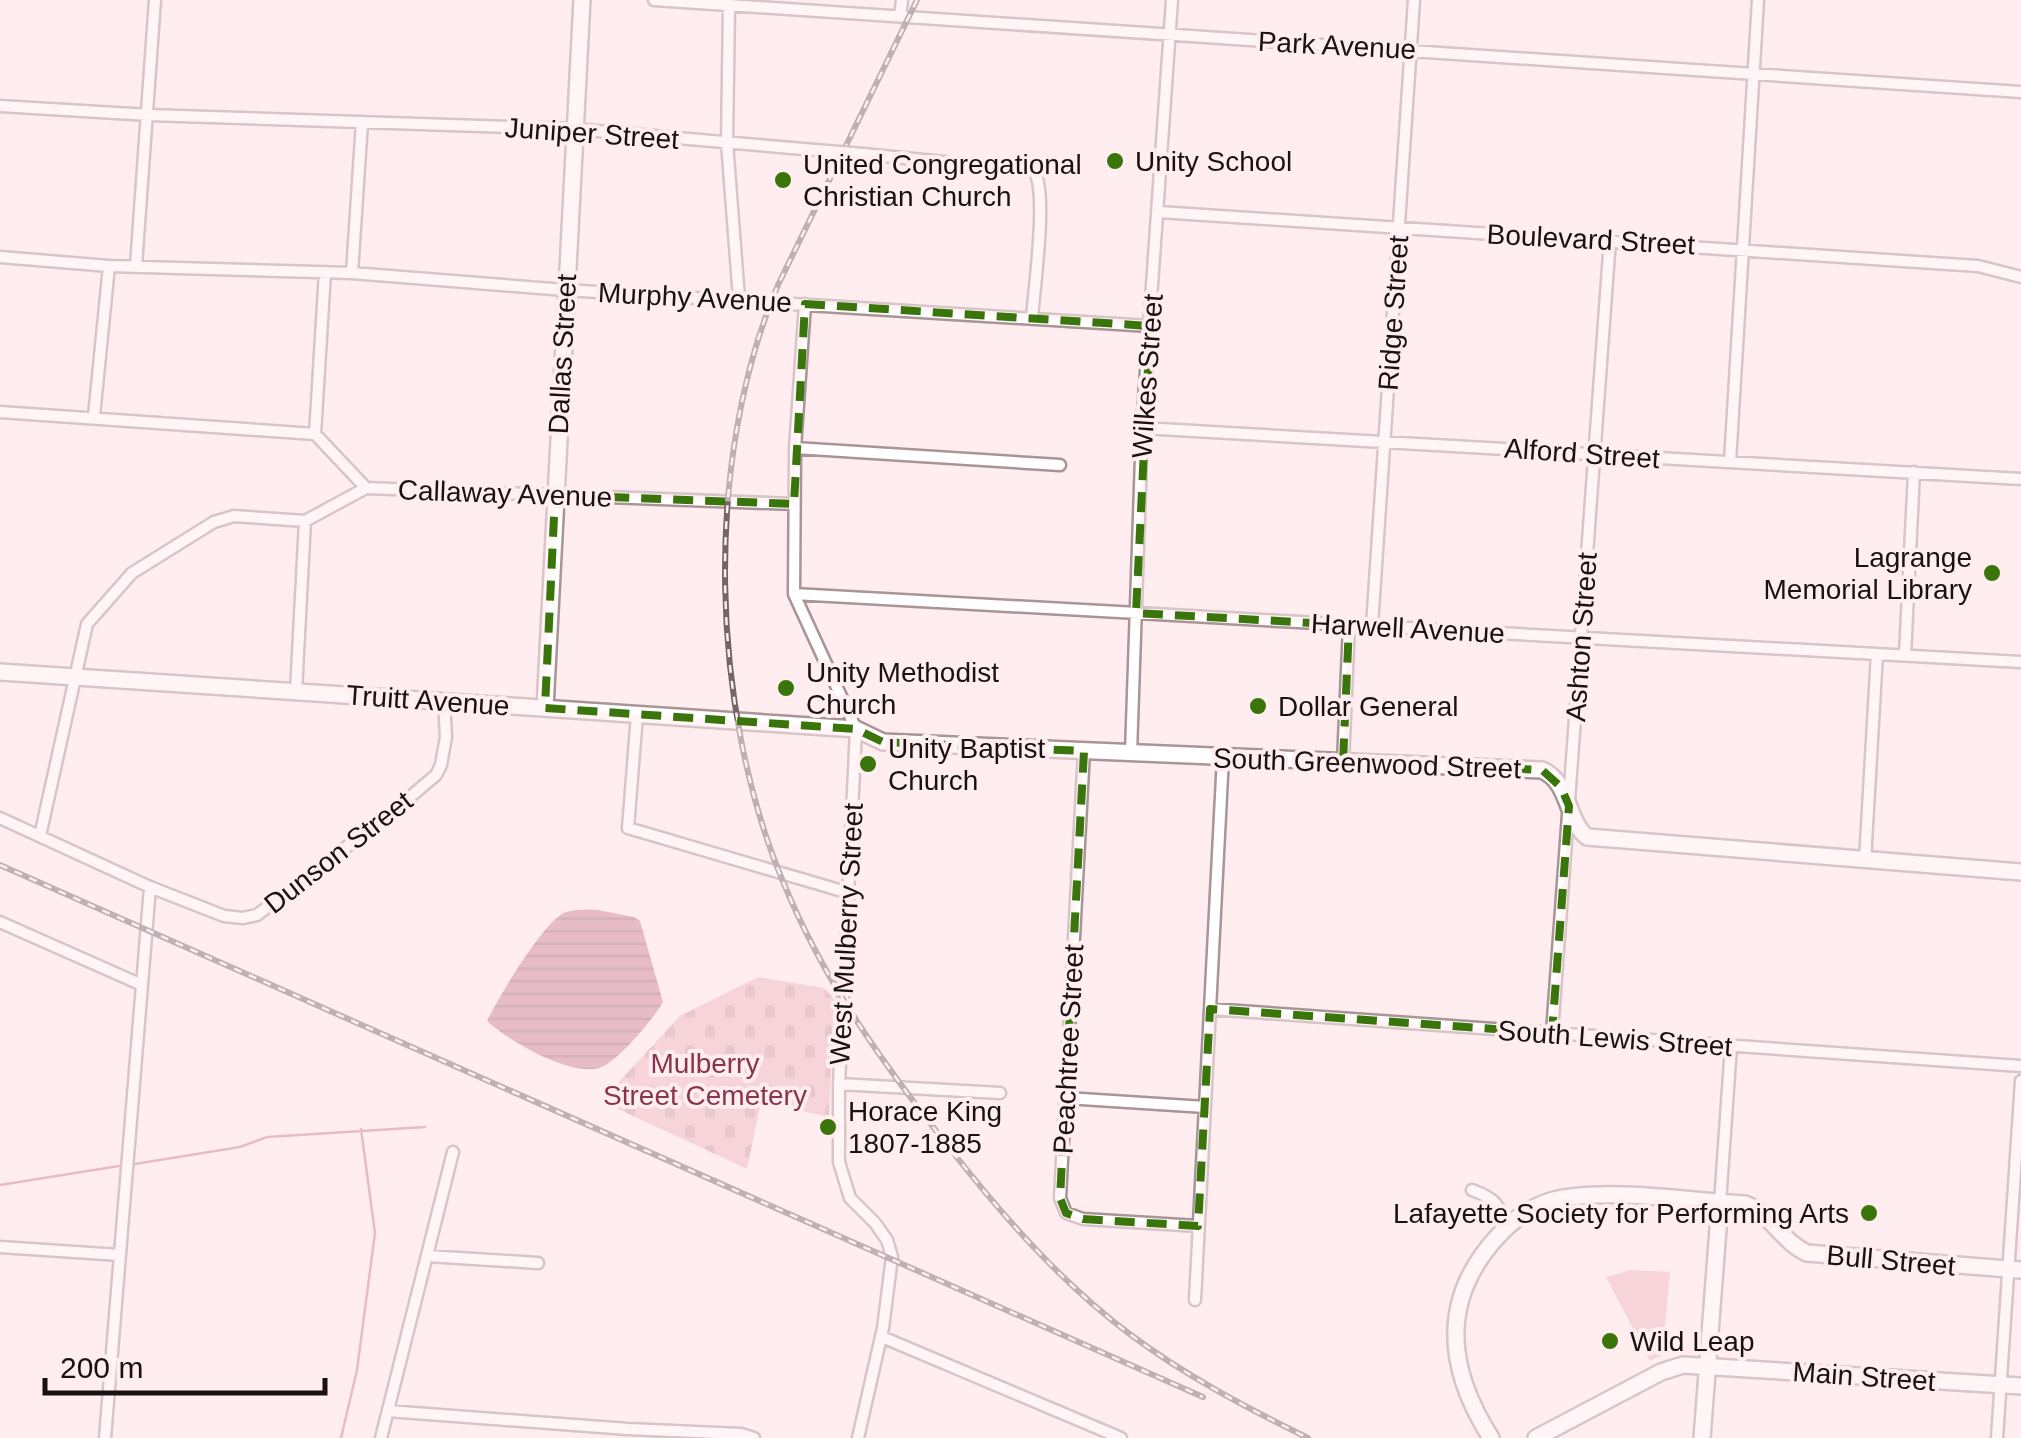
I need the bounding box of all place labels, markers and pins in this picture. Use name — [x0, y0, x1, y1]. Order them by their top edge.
place label: Unity School — [1135, 146, 1292, 177]
place label: United Congregational Christian Church — [803, 149, 1082, 212]
marker: Unity School — [1104, 150, 1126, 172]
marker: United Congregational Christian Church — [772, 169, 794, 191]
place label: Lagrange Memorial Library — [1764, 542, 1972, 605]
marker: Lagrange Memorial Library — [1981, 562, 2003, 584]
place label: Unity Methodist Church — [806, 657, 999, 720]
marker: Unity Methodist Church — [775, 677, 797, 699]
place label: Dollar General — [1278, 691, 1459, 722]
marker: Dollar General — [1247, 695, 1269, 717]
place label: Unity Baptist Church — [888, 733, 1045, 796]
marker: Unity Baptist Church — [857, 753, 879, 775]
place label: Horace King 1807-1885 — [848, 1096, 1002, 1159]
marker: Horace King 1807-1885 — [817, 1116, 839, 1138]
place label: Lafayette Society for Performing Arts — [1393, 1198, 1849, 1229]
marker: Lafayette Society for Performing Arts — [1858, 1202, 1880, 1224]
place label: Wild Leap — [1630, 1326, 1755, 1357]
marker: Wild Leap — [1599, 1330, 1621, 1352]

